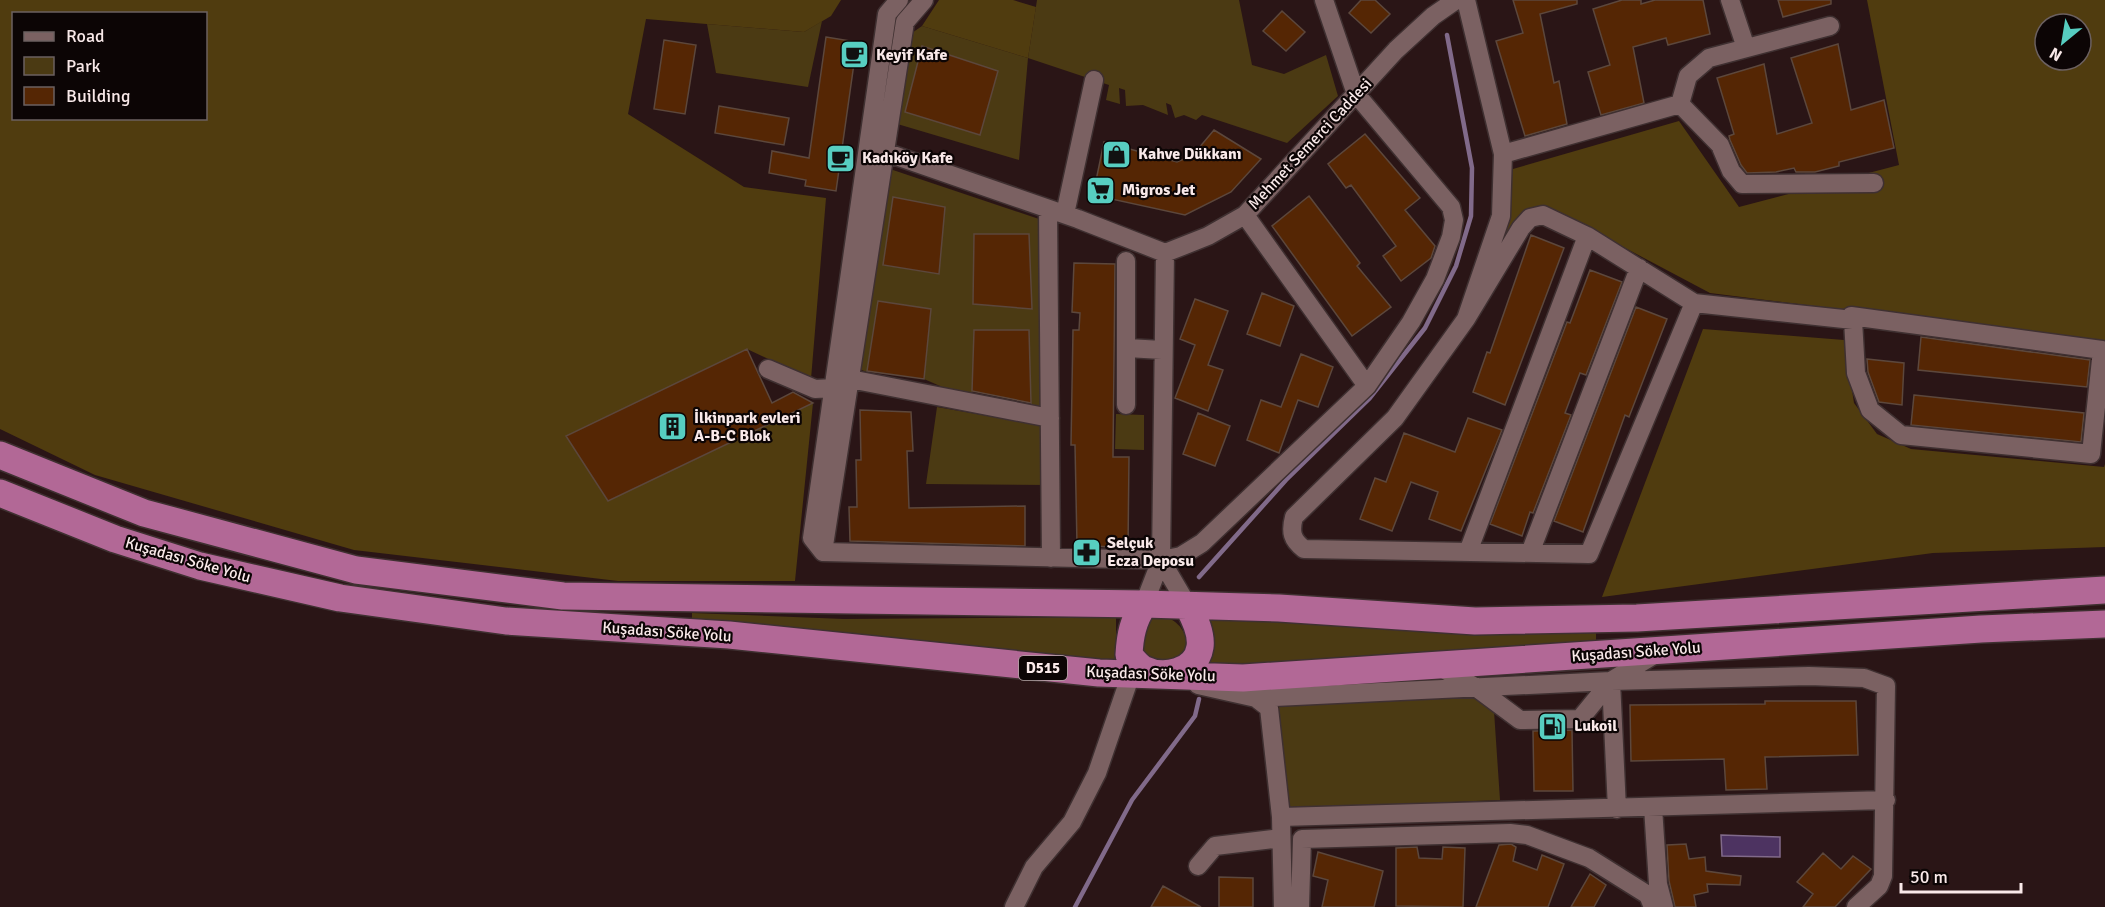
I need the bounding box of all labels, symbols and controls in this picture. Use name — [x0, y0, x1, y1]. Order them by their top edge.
legend — [12, 12, 207, 120]
north arrow — [2033, 12, 2093, 72]
text: Road — [66, 25, 105, 47]
cafe icon: Keyif Kafe — [839, 39, 871, 71]
text: N — [2046, 43, 2066, 66]
place label: Keyif Kafe — [876, 45, 948, 65]
text: Park — [66, 55, 101, 77]
street label: Mehmet Semerci Caddesi — [1244, 74, 1376, 214]
text: Building — [66, 85, 130, 107]
shop icon: Kahve Dükkanı — [1101, 138, 1133, 170]
cafe icon: Kadıköy Kafe — [825, 142, 857, 174]
place label: Kahve Dükkanı — [1138, 144, 1242, 164]
place label: Kadıköy Kafe — [862, 148, 953, 168]
supermarket icon: Migros Jet — [1085, 174, 1117, 206]
place label: Migros Jet — [1122, 180, 1195, 200]
place label: İlkinpark evleri A-B-C Blok — [694, 408, 801, 446]
building icon: İlkinpark evleri A-B-C Blok — [657, 411, 689, 443]
street label: Kuşadası Söke Yolu — [123, 533, 253, 587]
place label: Selçuk Ecza Deposu — [1107, 533, 1194, 571]
pharmacy icon: Selçuk Ecza Deposu — [1070, 536, 1102, 568]
street label: Kuşadası Söke Yolu — [602, 618, 732, 646]
street label: Kuşadası Söke Yolu — [1571, 638, 1701, 666]
road number: D515 — [1019, 656, 1067, 680]
street label: Kuşadası Söke Yolu — [1086, 662, 1216, 686]
fuel station icon: Lukoil — [1537, 710, 1569, 742]
place label: Lukoil — [1574, 716, 1617, 736]
scale bar — [1901, 856, 2021, 894]
text: 50 m — [1910, 866, 1948, 888]

